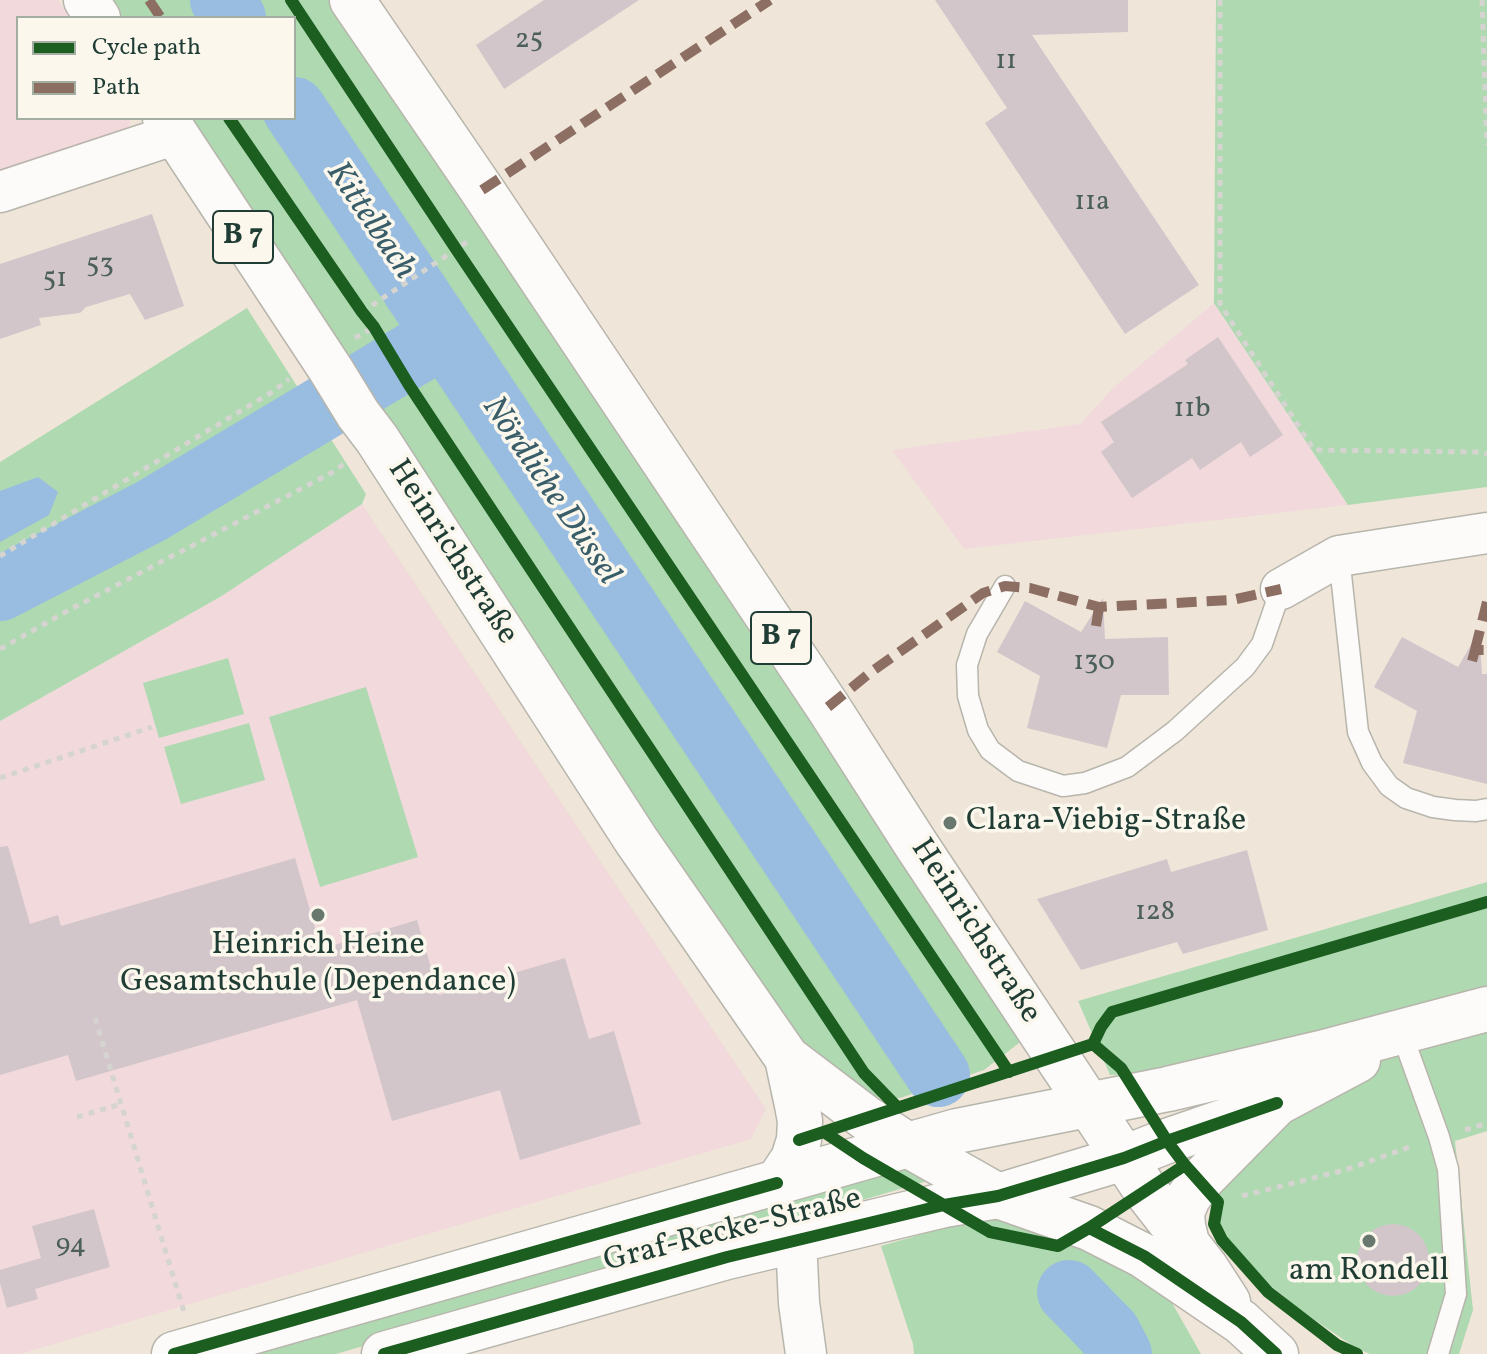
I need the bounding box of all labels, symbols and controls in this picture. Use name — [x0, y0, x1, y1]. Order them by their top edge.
legend — [16, 16, 296, 120]
house number: 25 — [515, 25, 543, 59]
text: Cycle path — [92, 31, 201, 65]
house number: 11 — [995, 46, 1017, 80]
text: Path — [92, 71, 140, 105]
water label: Kittelbach — [315, 155, 423, 289]
house number: 11a — [1074, 187, 1110, 221]
road number: B 7 — [213, 211, 273, 263]
house number: 53 — [86, 250, 114, 284]
house number: 51 — [43, 264, 67, 298]
water label: Nördliche Düssel — [471, 390, 627, 594]
house number: 11b — [1173, 394, 1211, 428]
street label: Heinrichstraße — [377, 454, 525, 652]
road number: B 7 — [751, 612, 811, 664]
house number: 130 — [1073, 647, 1115, 681]
place label: Clara-Viebig-Straße — [966, 804, 1246, 842]
marker: Clara-Viebig-Straße — [941, 814, 959, 832]
street label: Heinrichstraße — [900, 833, 1048, 1031]
house number: 128 — [1135, 897, 1175, 931]
marker: Heinrich Heine Gesamtschule (Dependance) — [309, 906, 327, 924]
place label: Heinrich Heine Gesamtschule (Dependance) — [120, 928, 516, 1003]
street label: Graf-Recke-Straße — [600, 1181, 866, 1283]
house number: 94 — [56, 1230, 86, 1264]
marker: am Rondell — [1360, 1232, 1378, 1250]
place label: am Rondell — [1289, 1254, 1449, 1292]

